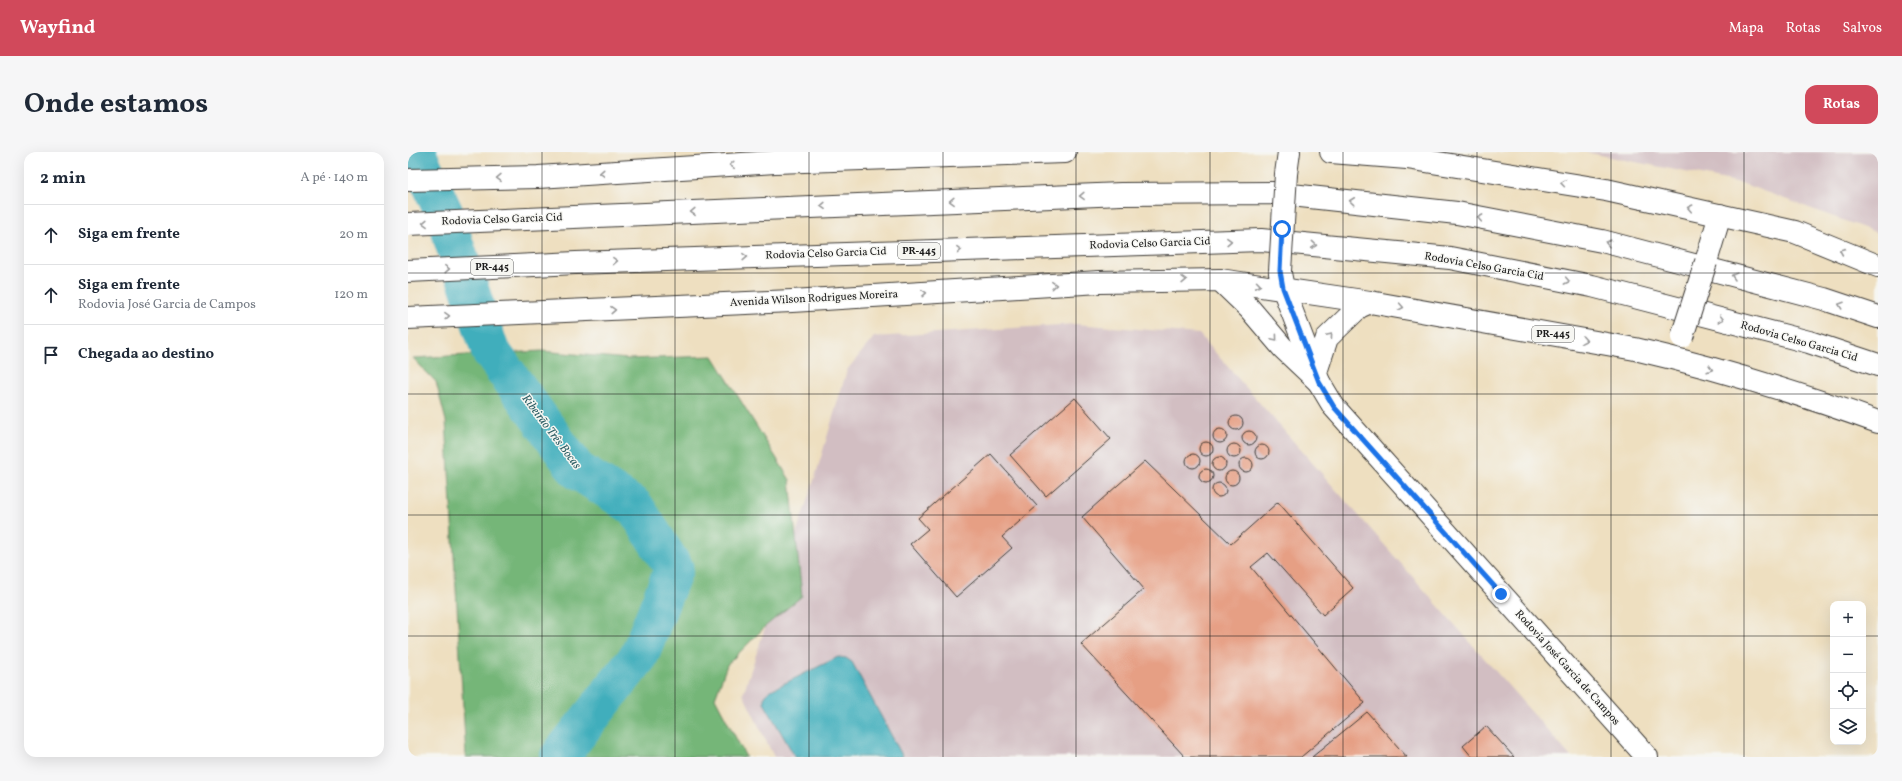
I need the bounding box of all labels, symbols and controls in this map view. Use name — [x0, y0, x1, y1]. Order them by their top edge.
text: Wayfind — [20, 15, 95, 41]
text: Mapa — [1729, 19, 1764, 38]
text: Rotas — [1786, 19, 1820, 38]
text: Salvos — [1842, 19, 1882, 38]
text: Onde estamos — [24, 85, 208, 124]
button: Rotas — [1805, 85, 1878, 124]
one-way arrow — [729, 160, 735, 169]
text: 2 min — [40, 167, 86, 190]
text: A pé · 140 m — [300, 169, 368, 187]
one-way arrow — [599, 169, 605, 178]
one-way arrow — [496, 174, 502, 182]
one-way arrow — [1560, 179, 1566, 188]
one-way arrow — [1079, 192, 1085, 200]
one-way arrow — [949, 197, 955, 205]
one-way arrow — [1349, 197, 1355, 206]
one-way arrow — [820, 202, 826, 211]
one-way arrow — [1687, 205, 1694, 213]
one-way arrow — [690, 207, 696, 216]
street label: Rodovia Celso Garcia Cid — [441, 210, 563, 230]
one-way arrow — [1477, 214, 1484, 223]
one-way arrow — [422, 219, 428, 227]
route start — [1273, 220, 1291, 238]
icon: ahead — [40, 224, 62, 246]
text: Siga em frente — [78, 224, 180, 245]
text: 20 m — [339, 226, 368, 244]
street label: Rodovia Celso Garcia Cid — [1089, 234, 1211, 254]
one-way arrow — [1226, 237, 1232, 245]
one-way arrow — [1605, 239, 1612, 248]
one-way arrow — [1311, 241, 1317, 250]
road number: PR-445 — [898, 243, 940, 259]
street label: Rodovia Celso Garcia Cid — [765, 244, 887, 264]
one-way arrow — [956, 246, 962, 254]
one-way arrow — [1839, 248, 1846, 256]
street label: Rodovia Celso Garcia Cid — [1423, 249, 1545, 285]
one-way arrow — [742, 253, 748, 261]
one-way arrow — [612, 257, 618, 266]
road number: PR-445 — [471, 259, 513, 275]
one-way arrow — [444, 264, 450, 273]
one-way arrow — [1731, 272, 1737, 280]
text: Siga em frente — [78, 275, 180, 296]
one-way arrow — [1181, 276, 1187, 284]
one-way arrow — [1564, 277, 1570, 285]
one-way arrow — [1051, 280, 1057, 289]
one-way arrow — [1255, 280, 1261, 289]
icon: ahead — [40, 284, 62, 306]
text: 120 m — [334, 286, 368, 304]
street label: Avenida Wilson Rodrigues Moreira — [730, 287, 899, 311]
one-way arrow — [921, 288, 927, 297]
text: Rodovia José Garcia de Campos — [78, 296, 256, 314]
one-way arrow — [1838, 301, 1845, 310]
one-way arrow — [1397, 302, 1404, 311]
one-way arrow — [610, 306, 616, 314]
one-way arrow — [444, 312, 450, 320]
one-way arrow — [1717, 314, 1724, 323]
street label: Rodovia Celso Garcia Cid — [1739, 318, 1859, 366]
road number: PR-445 — [1532, 326, 1574, 342]
one-way arrow — [1326, 333, 1333, 341]
one-way arrow — [1271, 334, 1278, 341]
one-way arrow — [1581, 335, 1587, 343]
icon: arrive — [40, 344, 62, 366]
text: Chegada ao destino — [78, 344, 214, 365]
one-way arrow — [1707, 364, 1714, 373]
water label: Ribeirão Três Bocas — [518, 391, 585, 473]
route end — [1492, 585, 1510, 603]
map controls — [1830, 601, 1866, 745]
button: + — [1830, 601, 1866, 637]
street label: Rodovia José Garcia de Campos — [1511, 607, 1623, 729]
button: − — [1830, 637, 1866, 673]
button: locate — [1830, 673, 1866, 709]
button: layers — [1830, 709, 1866, 745]

